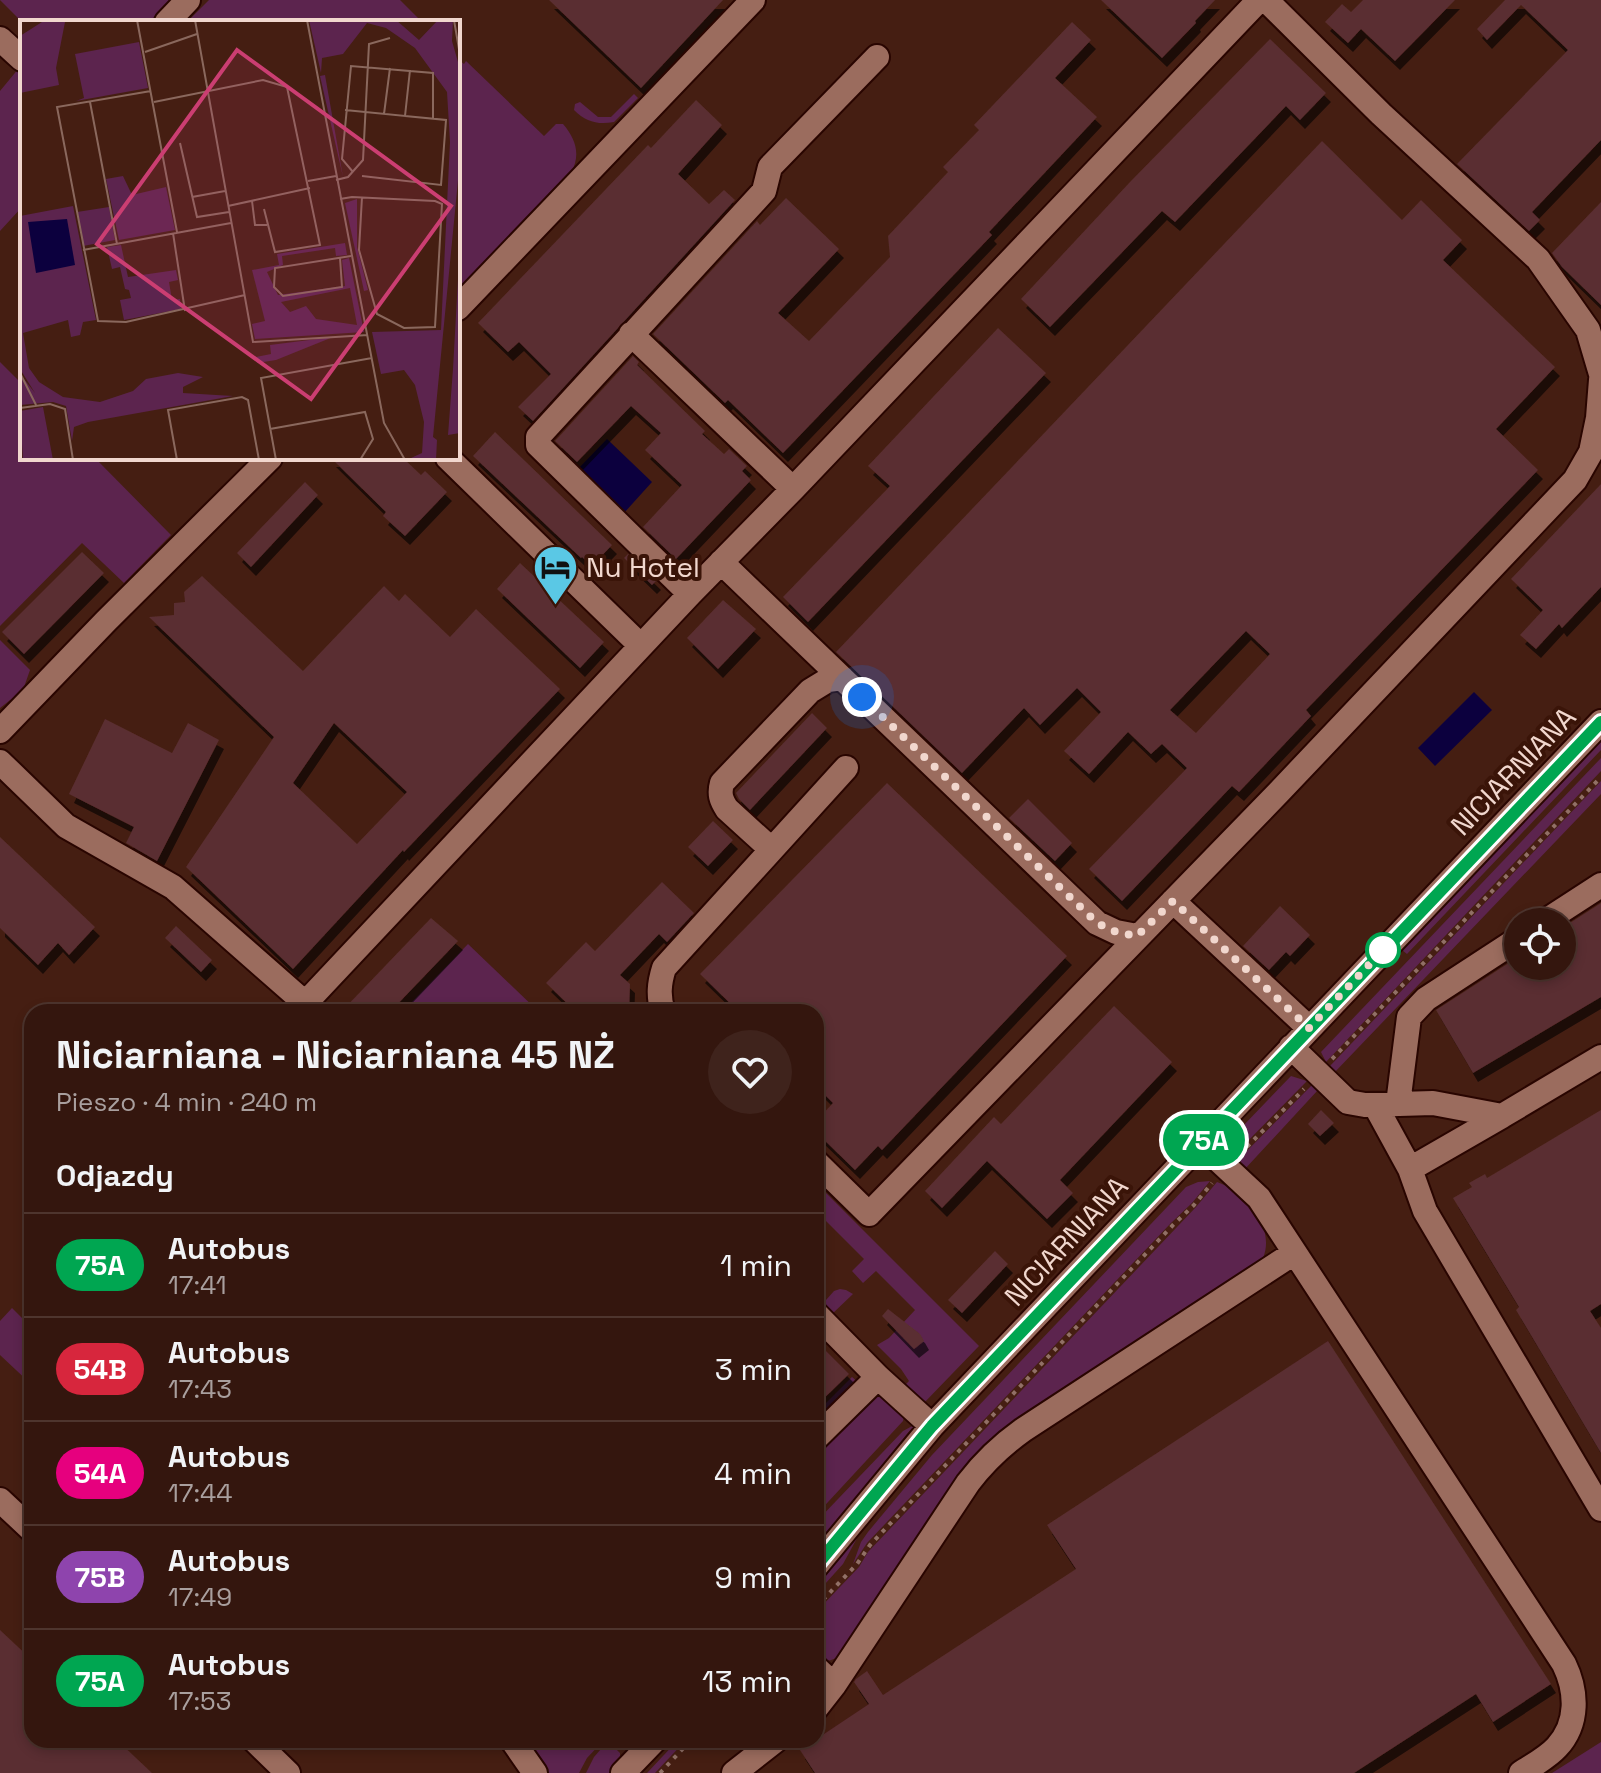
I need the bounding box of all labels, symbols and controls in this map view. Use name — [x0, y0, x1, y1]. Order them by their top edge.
inset map — [20, 20, 460, 460]
hotel icon: Nu Hotel — [531, 543, 579, 606]
place label: Nu Hotel — [586, 549, 700, 585]
your location — [842, 677, 882, 717]
street label: NICIARNIANA — [1443, 699, 1583, 843]
map controls — [1504, 908, 1576, 980]
button: locate — [1504, 908, 1576, 980]
unlabelled marker — [1366, 933, 1400, 967]
button: heart — [708, 1030, 792, 1114]
text: Niciarniana - Niciarniana 45 NŻ — [56, 1031, 615, 1079]
text: Pieszo · 4 min · 240 m — [56, 1085, 317, 1119]
line badge: 75A — [1158, 1114, 1250, 1166]
text: 75A — [1179, 1122, 1229, 1158]
text: Odjazdy — [56, 1156, 174, 1195]
street label: NICIARNIANA — [997, 1168, 1135, 1314]
text: Autobus — [168, 1229, 290, 1268]
text: 1 min — [720, 1246, 792, 1285]
text: 75A — [75, 1247, 125, 1283]
text: 17:41 — [168, 1268, 227, 1302]
text: Autobus — [168, 1333, 290, 1372]
text: 3 min — [715, 1350, 792, 1389]
text: 54B — [73, 1351, 127, 1387]
text: 17:43 — [168, 1372, 232, 1406]
text: Autobus — [168, 1437, 290, 1476]
text: 4 min — [714, 1454, 792, 1493]
text: 54A — [74, 1455, 126, 1491]
text: 17:44 — [168, 1476, 233, 1510]
text: Autobus — [168, 1541, 290, 1580]
text: 9 min — [714, 1558, 792, 1597]
text: 75B — [75, 1559, 125, 1595]
text: 17:49 — [168, 1580, 232, 1614]
text: Autobus — [168, 1645, 290, 1684]
text: 13 min — [702, 1662, 792, 1701]
text: 75A — [75, 1663, 125, 1699]
text: 17:53 — [168, 1684, 231, 1718]

